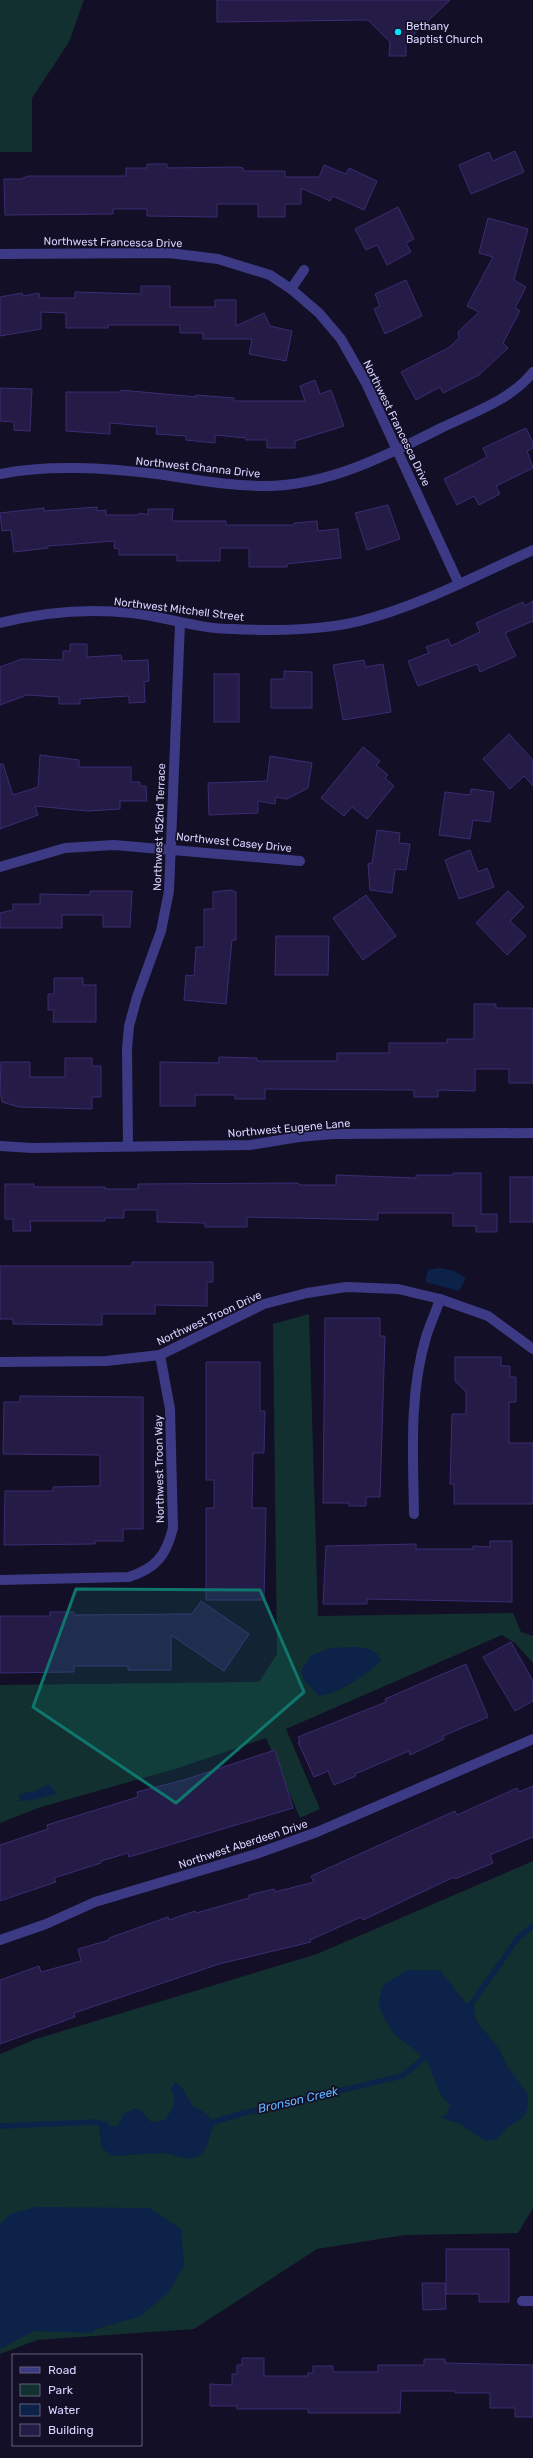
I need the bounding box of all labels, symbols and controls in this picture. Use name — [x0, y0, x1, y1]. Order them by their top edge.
place label: Bethany Baptist Church — [406, 20, 483, 46]
marker: Bethany Baptist Church — [393, 27, 403, 37]
street label: Northwest Francesca Drive — [44, 235, 182, 250]
street label: Northwest Francesca Drive — [360, 358, 433, 488]
street label: Northwest Channa Drive — [135, 454, 261, 481]
street label: Northwest Mitchell Street — [113, 595, 245, 624]
street label: Northwest 152nd Terrace — [151, 763, 168, 891]
street label: Northwest Casey Drive — [175, 830, 293, 855]
street label: Northwest Eugene Lane — [227, 1117, 351, 1140]
street label: Northwest Troon Drive — [155, 1288, 264, 1348]
street label: Northwest Troon Way — [152, 1415, 167, 1523]
street label: Northwest Aberdeen Drive — [177, 1817, 309, 1872]
water label: Bronson Creek — [256, 2084, 340, 2116]
legend — [12, 2354, 142, 2446]
text: Road — [48, 2363, 76, 2377]
text: Park — [48, 2383, 74, 2397]
text: Water — [48, 2403, 80, 2417]
text: Building — [48, 2423, 94, 2437]

